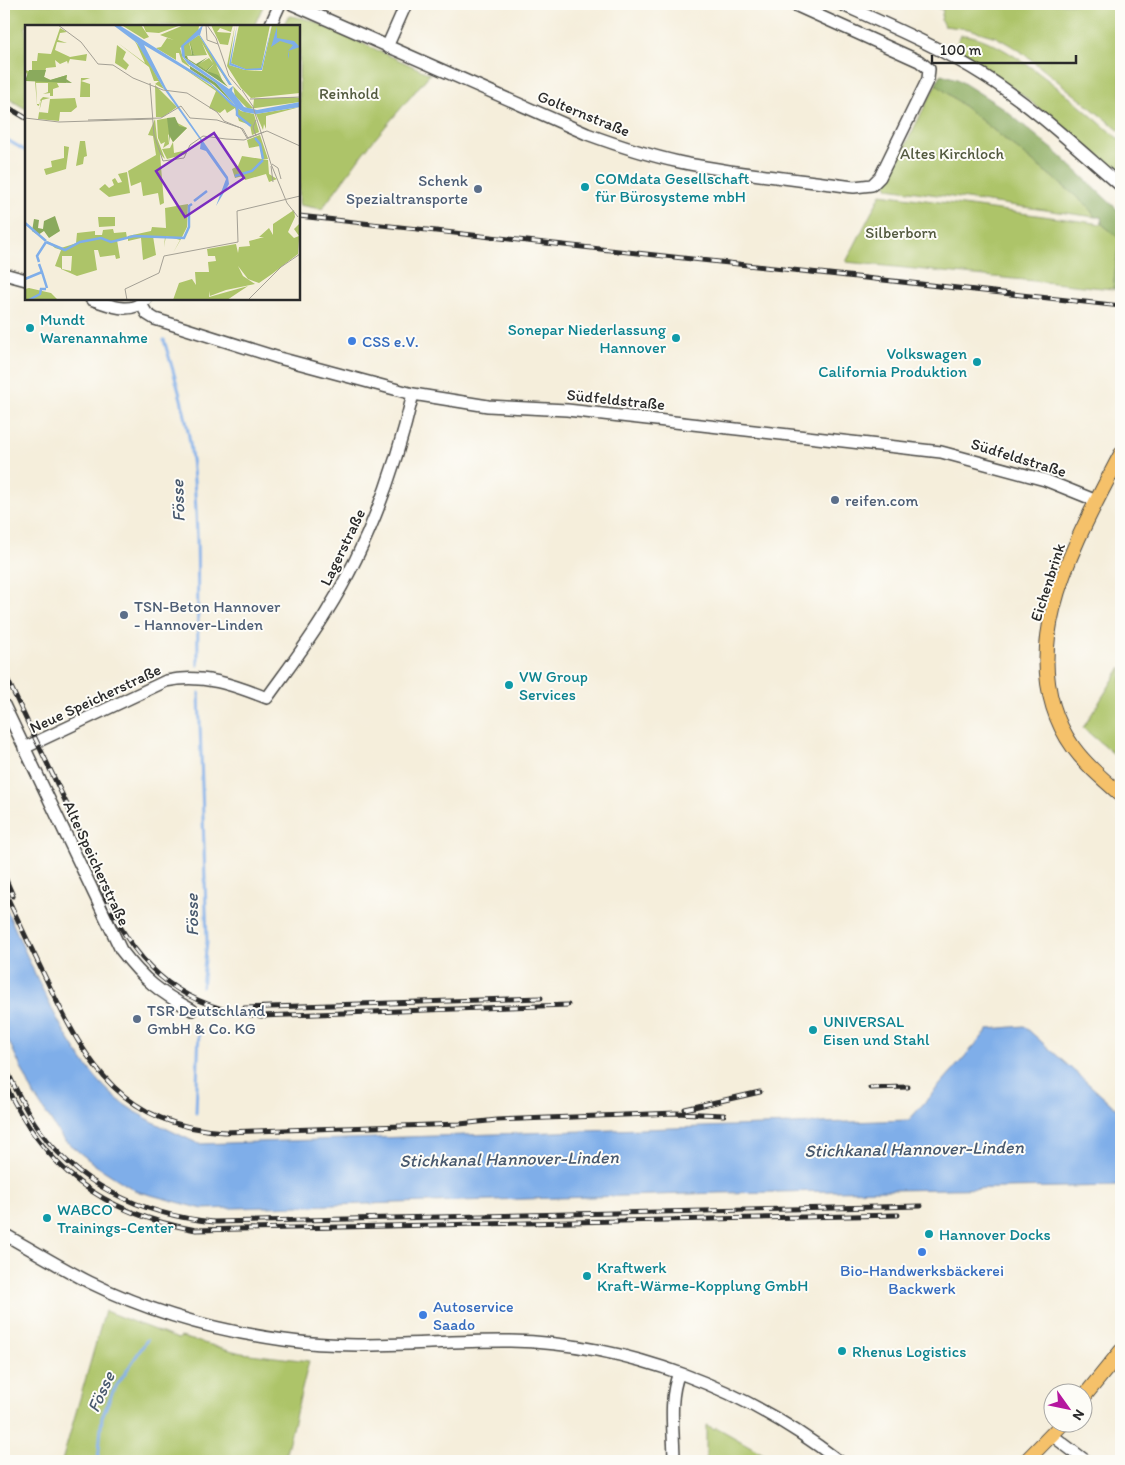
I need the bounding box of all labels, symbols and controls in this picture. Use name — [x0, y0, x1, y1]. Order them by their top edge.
inset map — [25, 25, 300, 300]
scale bar — [932, 32, 1076, 64]
text: 100 m — [940, 41, 982, 59]
park label: Reinhold — [319, 84, 379, 103]
street label: Golternstraße — [535, 86, 633, 141]
park label: Altes Kirchloch — [900, 144, 1005, 163]
place label: COMdata Gesellschaft für Bürosysteme mbH — [595, 169, 750, 206]
place label: Schenk Spezialtransporte — [346, 171, 469, 208]
marker: COMdata Gesellschaft für Bürosysteme mbH — [579, 181, 591, 193]
marker: Schenk Spezialtransporte — [472, 183, 484, 195]
park label: Silberborn — [865, 223, 937, 242]
place label: Mundt Warenannahme — [40, 310, 148, 347]
place label: Sonepar Niederlassung Hannover — [508, 320, 667, 357]
marker: Mundt Warenannahme — [24, 322, 36, 334]
place label: CSS e.V. — [362, 332, 419, 351]
marker: Sonepar Niederlassung Hannover — [670, 332, 682, 344]
marker: CSS e.V. — [346, 335, 358, 347]
place label: Volkswagen California Produktion — [818, 344, 967, 381]
marker: Volkswagen California Produktion — [971, 356, 983, 368]
street label: Südfeldstraße — [566, 385, 666, 414]
street label: Südfeldstraße — [969, 434, 1069, 481]
water label: Fösse — [166, 478, 190, 523]
place label: reifen.com — [845, 491, 919, 510]
marker: reifen.com — [829, 494, 841, 506]
street label: Lagerstraße — [316, 506, 369, 589]
street label: Eichenbrink — [1026, 540, 1069, 624]
place label: TSN-Beton Hannover - Hannover-Linden — [134, 597, 281, 634]
marker: TSN-Beton Hannover - Hannover-Linden — [118, 609, 130, 621]
street label: Neue Speicherstraße — [27, 660, 164, 737]
place label: VW Group Services — [519, 667, 588, 704]
marker: VW Group Services — [503, 679, 515, 691]
street label: Alte Speicherstraße — [59, 798, 134, 929]
water label: Fösse — [181, 892, 203, 936]
place label: TSR Deutschland GmbH & Co. KG — [147, 1001, 266, 1038]
place label: UNIVERSAL Eisen und Stahl — [823, 1012, 930, 1049]
marker: TSR Deutschland GmbH & Co. KG — [131, 1013, 143, 1025]
marker: UNIVERSAL Eisen und Stahl — [807, 1024, 819, 1036]
water label: Stichkanal Hannover-Linden — [804, 1136, 1025, 1162]
water label: Stichkanal Hannover-Linden — [399, 1146, 620, 1172]
place label: WABCO Trainings-Center — [57, 1200, 174, 1237]
marker: WABCO Trainings-Center — [41, 1212, 53, 1224]
place label: Hannover Docks — [939, 1225, 1051, 1244]
marker: Hannover Docks — [923, 1228, 935, 1240]
marker: Bio-Handwerksbäckerei Backwerk — [916, 1246, 928, 1258]
place label: Kraftwerk Kraft-Wärme-Kopplung GmbH — [597, 1258, 808, 1295]
place label: Bio-Handwerksbäckerei Backwerk — [840, 1261, 1004, 1298]
marker: Kraftwerk Kraft-Wärme-Kopplung GmbH — [581, 1270, 593, 1282]
place label: Autoservice Saado — [433, 1297, 514, 1334]
marker: Autoservice Saado — [417, 1309, 429, 1321]
place label: Rhenus Logistics — [852, 1342, 966, 1361]
marker: Rhenus Logistics — [836, 1345, 848, 1357]
water label: Fösse — [82, 1367, 120, 1416]
north arrow — [1042, 1382, 1092, 1432]
text: N — [1069, 1406, 1088, 1423]

